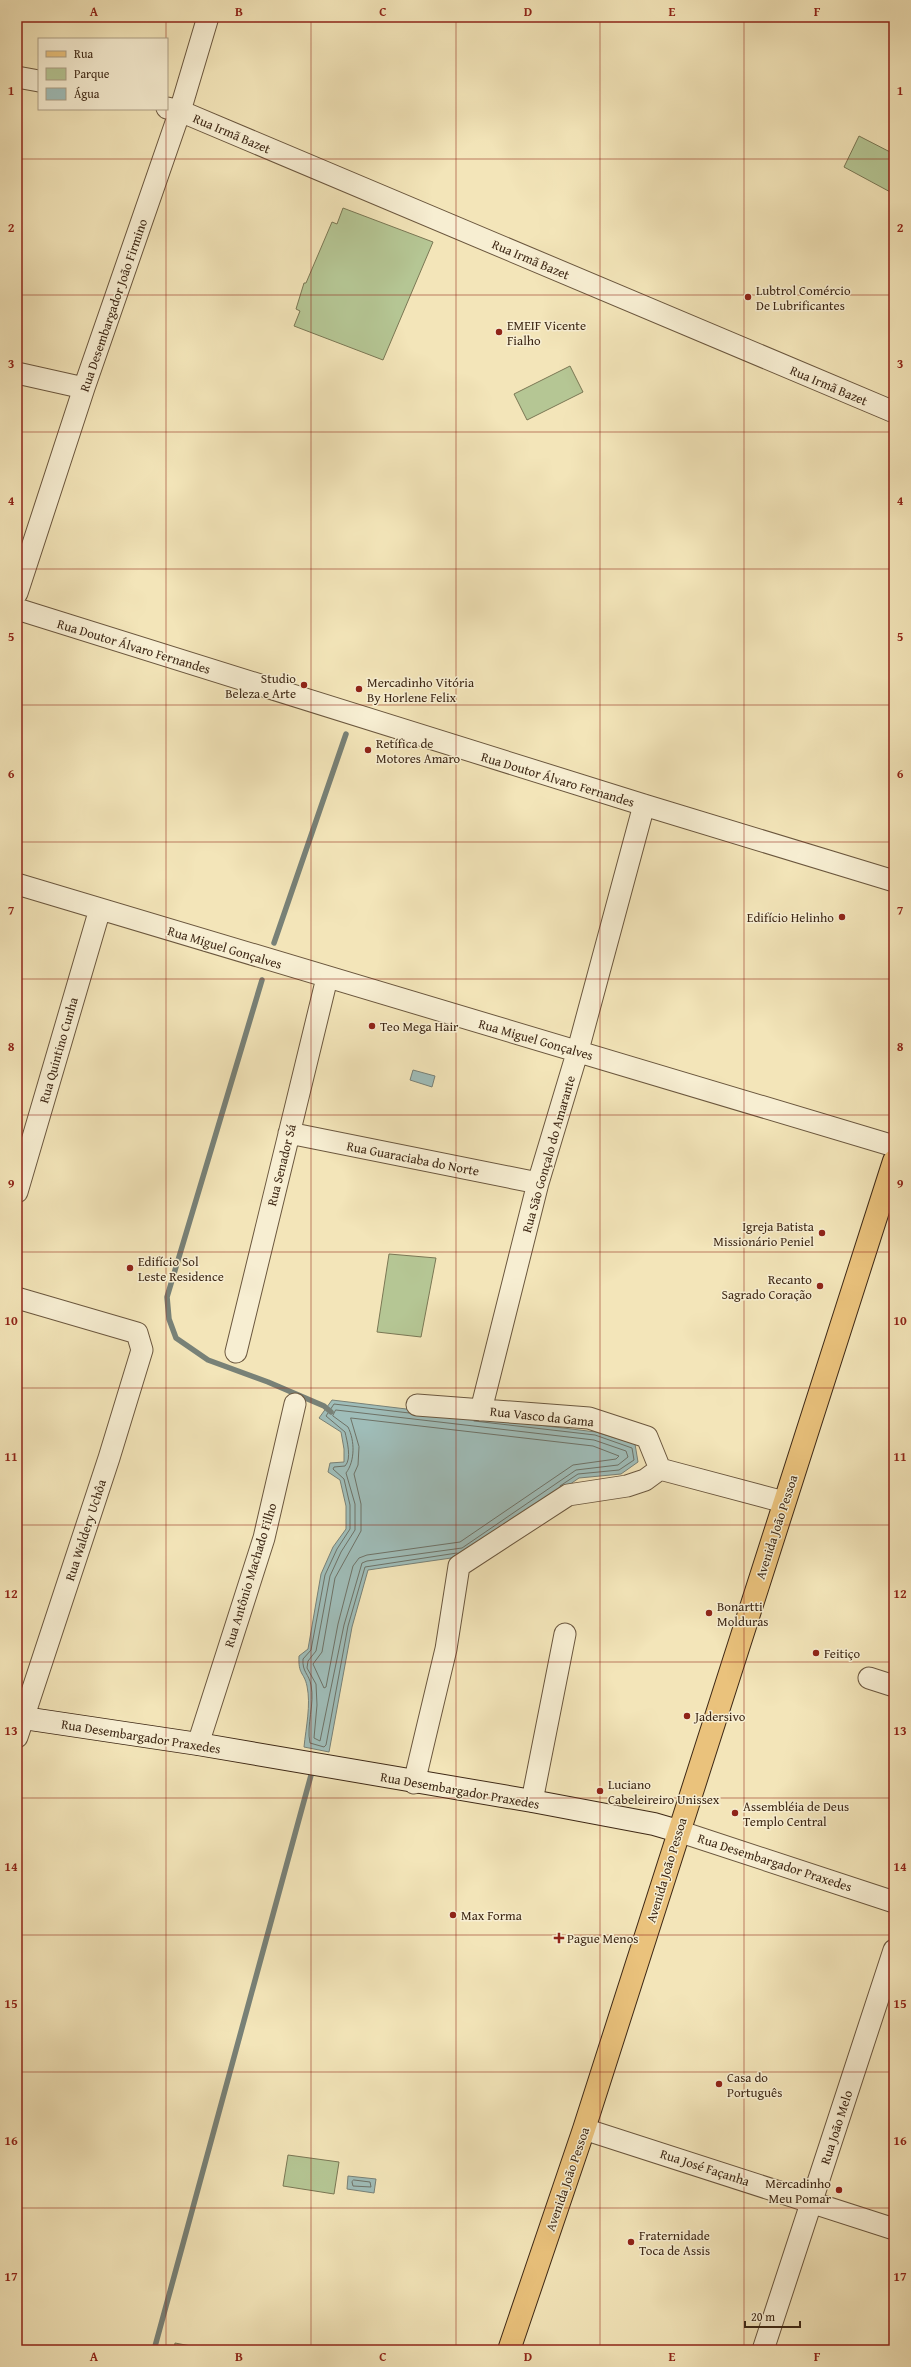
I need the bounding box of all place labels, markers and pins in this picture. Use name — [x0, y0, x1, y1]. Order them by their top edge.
place label: Lubtrol Comércio De Lubrificantes — [756, 281, 851, 315]
marker: Lubtrol Comércio De Lubrificantes — [743, 292, 753, 302]
place label: EMEIF Vicente Fialho — [507, 316, 586, 350]
marker: EMEIF Vicente Fialho — [494, 327, 504, 337]
place label: Studio Beleza e Arte — [225, 669, 296, 703]
place label: Mercadinho Vitória By Horlene Felix — [367, 673, 475, 707]
marker: Studio Beleza e Arte — [299, 680, 309, 690]
marker: Mercadinho Vitória By Horlene Felix — [354, 684, 364, 694]
place label: Retífica de Motores Amaro — [376, 734, 461, 768]
marker: Retífica de Motores Amaro — [363, 745, 373, 755]
place label: Edifício Helinho — [747, 908, 834, 927]
marker: Edifício Helinho — [837, 912, 847, 922]
place label: Teo Mega Hair — [380, 1017, 459, 1036]
marker: Teo Mega Hair — [367, 1021, 377, 1031]
place label: Igreja Batista Missionário Peniel — [713, 1217, 815, 1251]
marker: Igreja Batista Missionário Peniel — [817, 1228, 827, 1238]
place label: Edifício Sol Leste Residence — [138, 1252, 224, 1286]
marker: Edifício Sol Leste Residence — [125, 1263, 135, 1273]
place label: Recanto Sagrado Coração — [722, 1270, 812, 1304]
marker: Recanto Sagrado Coração — [815, 1281, 825, 1291]
place label: Bonartti Molduras — [717, 1597, 768, 1631]
marker: Bonartti Molduras — [704, 1608, 714, 1618]
place label: Feitiço — [824, 1644, 861, 1663]
marker: Feitiço — [811, 1648, 821, 1658]
place label: Jadersivo — [693, 1707, 746, 1726]
marker: Jadersivo — [682, 1711, 692, 1721]
place label: Luciano Cabeleireiro Unissex — [608, 1775, 720, 1809]
marker: Luciano Cabeleireiro Unissex — [595, 1786, 605, 1796]
place label: Assembléia de Deus Templo Central — [743, 1797, 849, 1831]
marker: Assembléia de Deus Templo Central — [730, 1808, 740, 1818]
place label: Max Forma — [461, 1906, 523, 1925]
marker: Max Forma — [448, 1910, 458, 1920]
place label: Pague Menos — [567, 1929, 638, 1948]
marker: Pague Menos — [554, 1933, 564, 1943]
place label: Casa do Português — [727, 2068, 782, 2102]
marker: Casa do Português — [714, 2079, 724, 2089]
place label: Mercadinho Meu Pomar — [765, 2174, 832, 2208]
marker: Mercadinho Meu Pomar — [834, 2185, 844, 2195]
place label: Fraternidade Toca de Assis — [639, 2226, 710, 2260]
marker: Fraternidade Toca de Assis — [626, 2237, 636, 2247]

